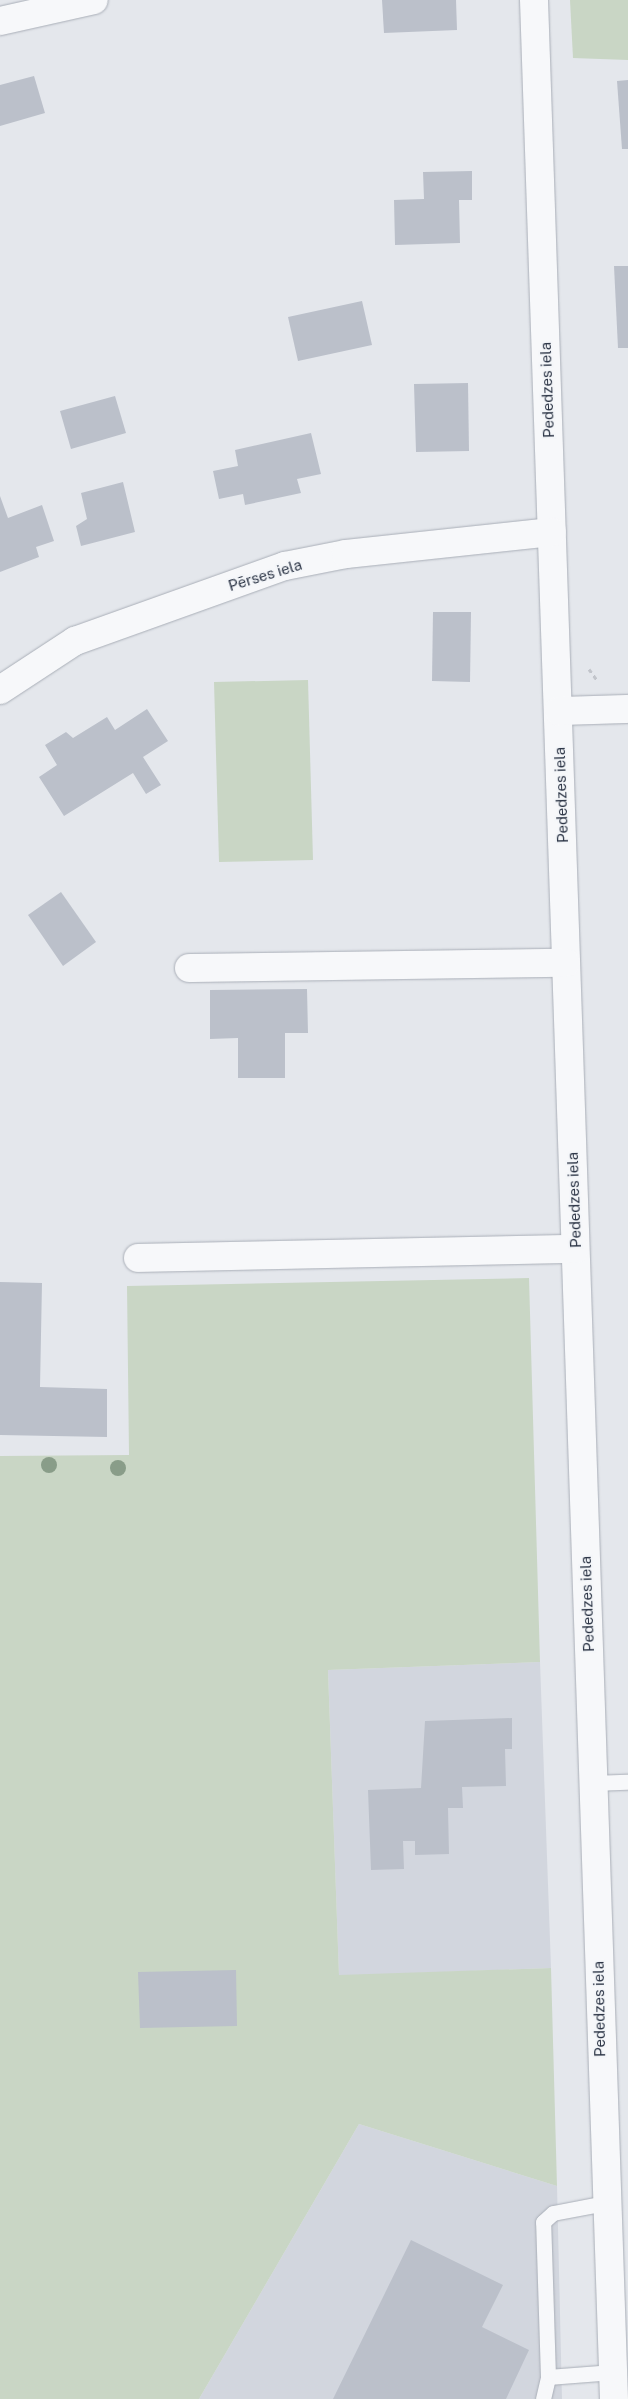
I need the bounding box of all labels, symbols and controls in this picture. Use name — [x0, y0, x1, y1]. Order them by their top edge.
street label: Pededzes iela — [536, 342, 558, 438]
street label: Pērses iela — [226, 555, 304, 595]
street label: Pededzes iela — [550, 747, 572, 843]
street label: Pededzes iela — [563, 1152, 585, 1248]
street label: Pededzes iela — [576, 1556, 598, 1652]
street label: Pededzes iela — [589, 1961, 609, 2057]

